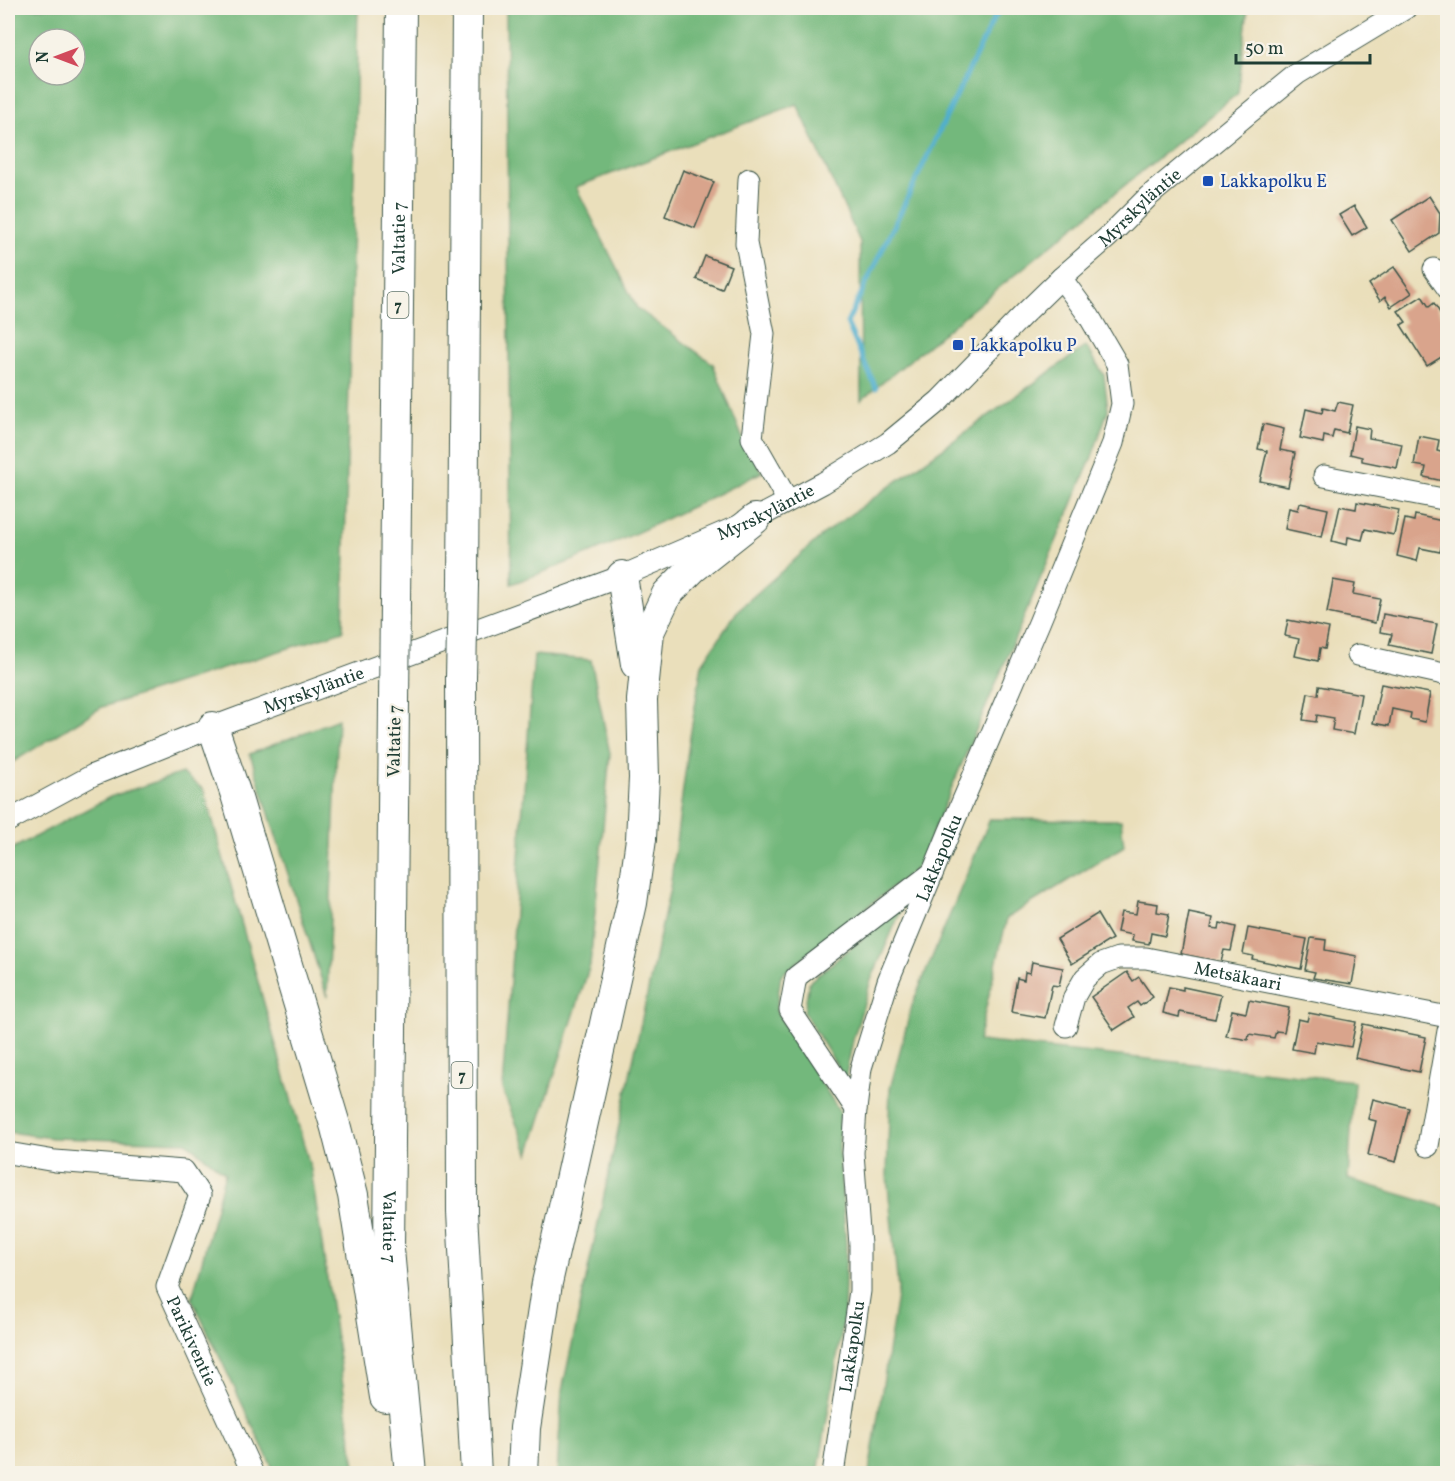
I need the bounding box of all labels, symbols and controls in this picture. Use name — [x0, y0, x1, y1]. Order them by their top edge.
north arrow — [27, 27, 87, 87]
scale bar — [1236, 27, 1370, 65]
text: 50 m — [1245, 37, 1284, 62]
text: N — [33, 51, 55, 63]
street label: Myrskyläntie — [1094, 163, 1187, 254]
place label: Lakkapolku E — [1220, 170, 1327, 195]
marker: Lakkapolku E — [1201, 174, 1215, 188]
street label: Valtatie 7 — [387, 202, 413, 275]
road number: 7 — [388, 292, 408, 318]
place label: Lakkapolku P — [970, 334, 1077, 359]
marker: Lakkapolku P — [951, 338, 965, 352]
street label: Myrskyläntie — [713, 479, 819, 548]
street label: Myrskyläntie — [260, 661, 368, 721]
street label: Valtatie 7 — [382, 704, 409, 778]
street label: Lakkapolku — [911, 811, 970, 906]
street label: Metsäkaari — [1192, 957, 1284, 998]
road number: 7 — [452, 1062, 472, 1088]
street label: Valtatie 7 — [375, 1190, 401, 1265]
street label: Parikiventie — [159, 1292, 222, 1391]
street label: Lakkapolku — [834, 1299, 872, 1394]

